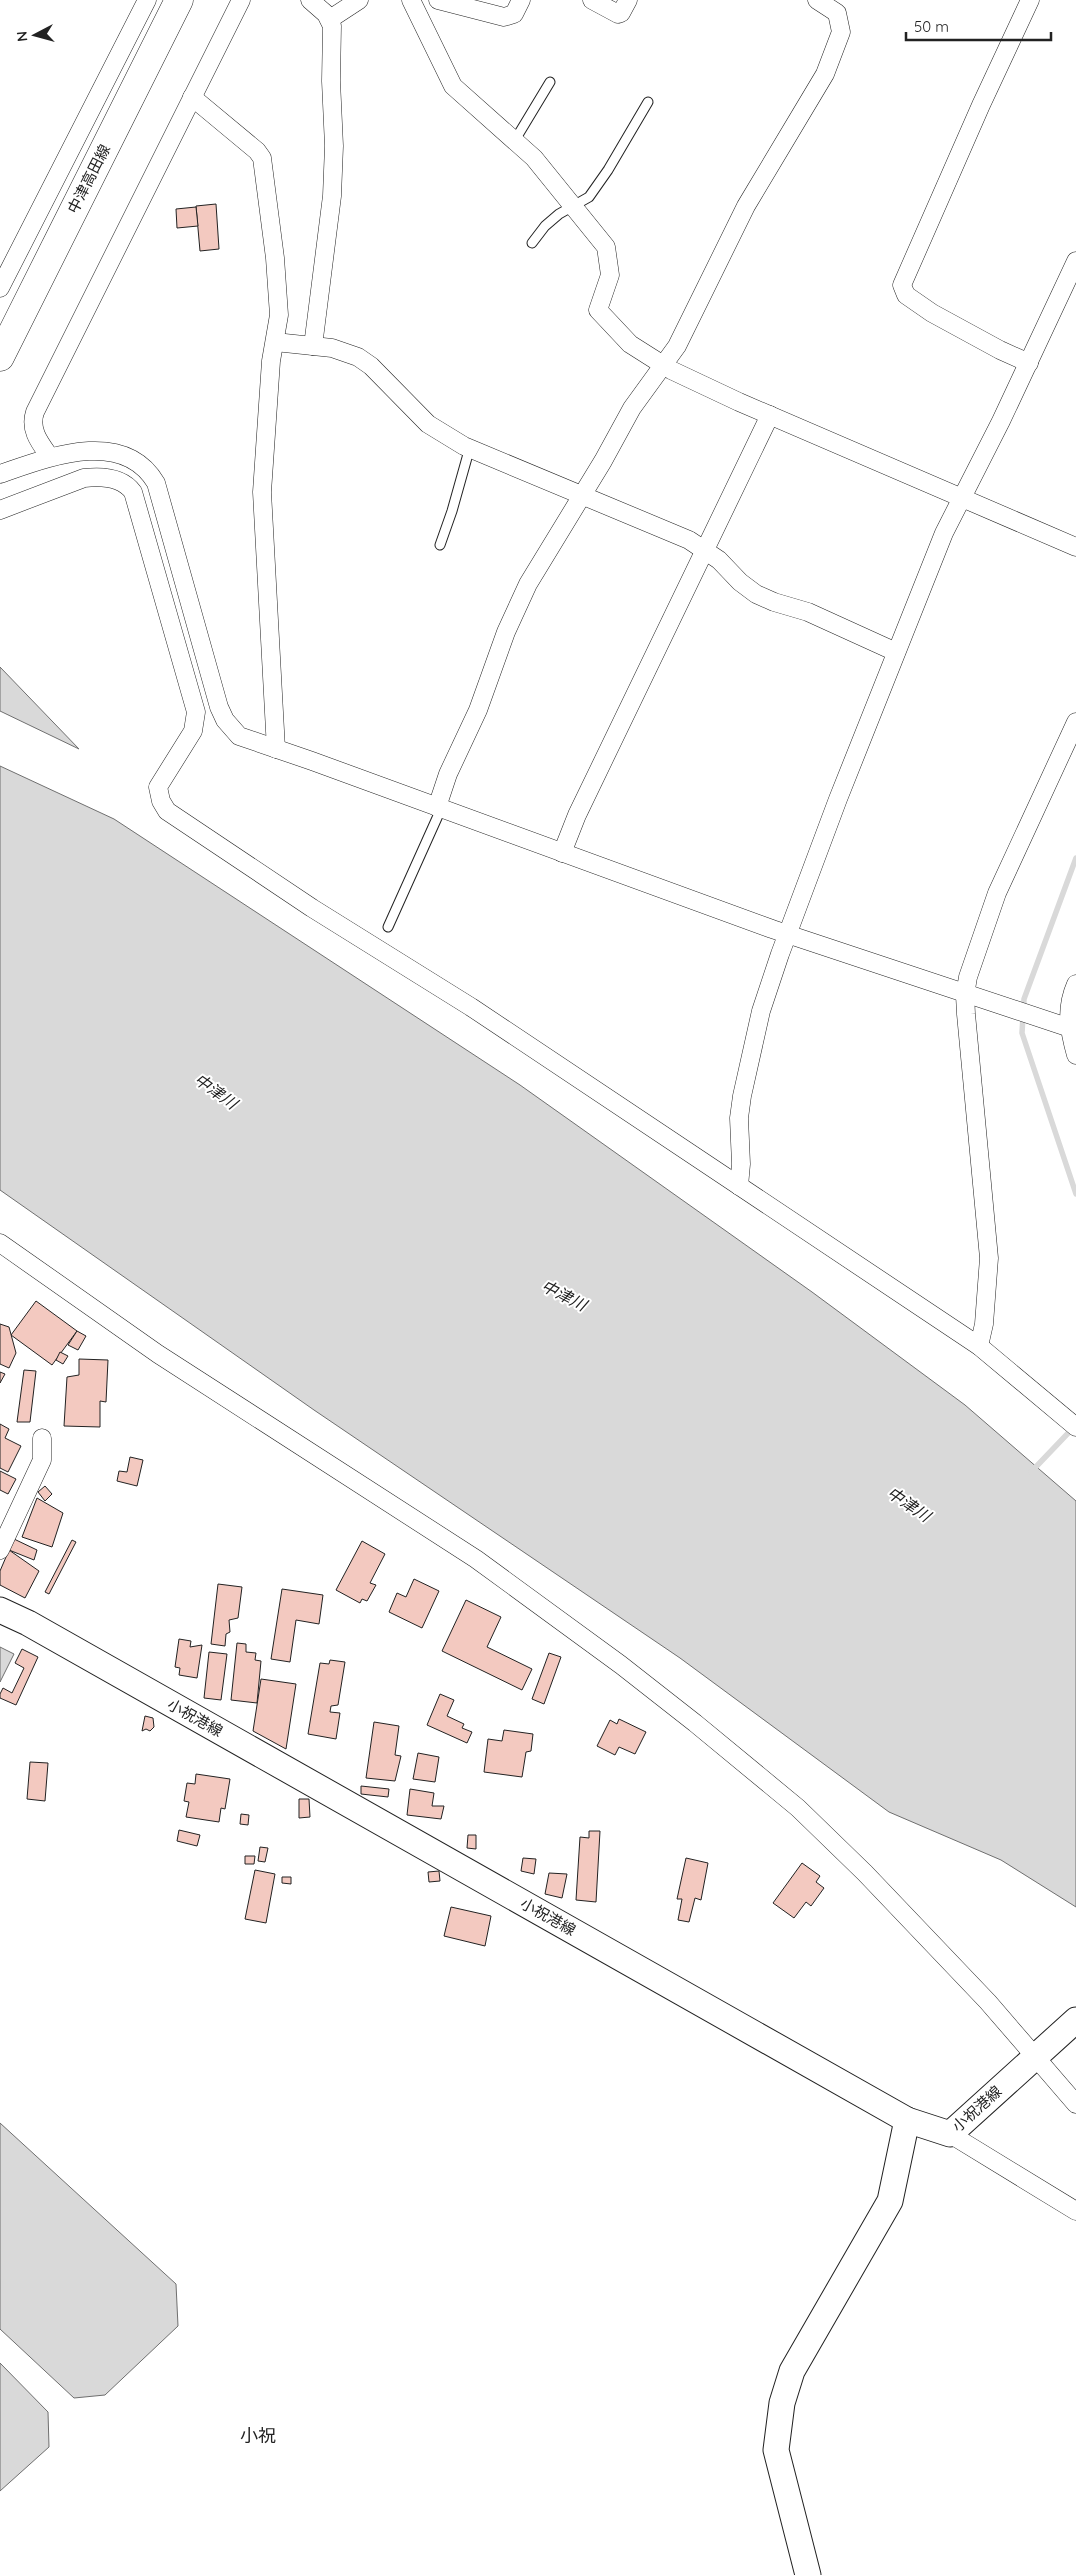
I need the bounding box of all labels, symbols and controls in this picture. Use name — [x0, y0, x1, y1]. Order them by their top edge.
north arrow — [10, 10, 60, 60]
scale bar — [906, 10, 1051, 42]
text: 50 m — [914, 17, 949, 36]
text: N — [13, 30, 32, 42]
street label: 中津高田線 — [63, 141, 114, 217]
water label: 中津川 — [191, 1069, 243, 1114]
water label: 中津川 — [538, 1275, 592, 1316]
water label: 中津川 — [884, 1482, 936, 1527]
street label: 小祝港線 — [164, 1695, 226, 1740]
street label: 小祝港線 — [517, 1894, 579, 1939]
street label: 小祝港線 — [948, 2081, 1005, 2136]
district label: 小祝 — [240, 2424, 276, 2447]

